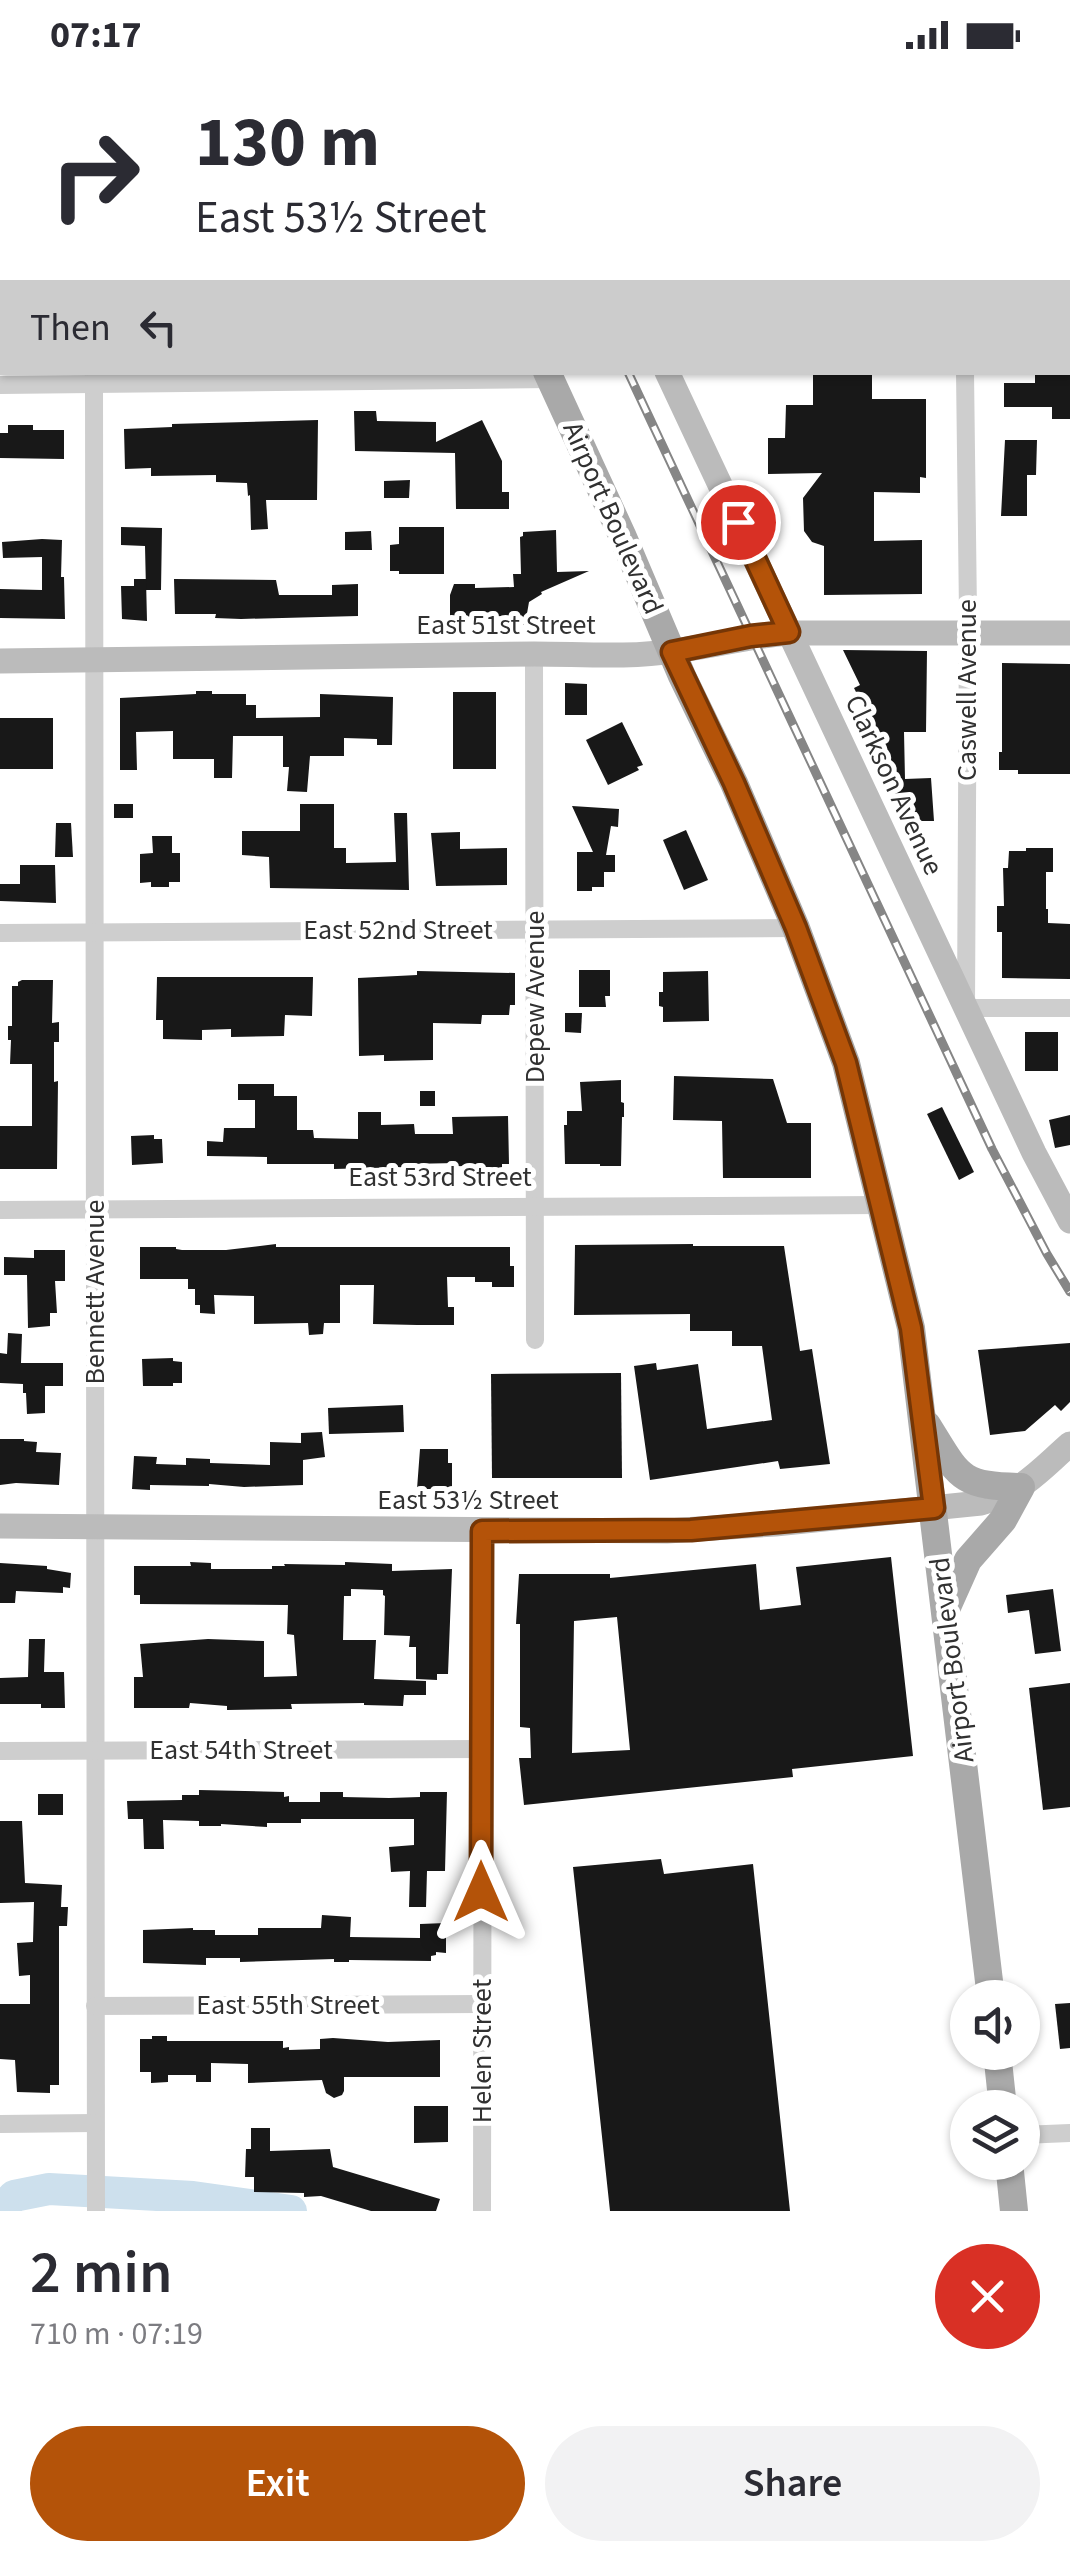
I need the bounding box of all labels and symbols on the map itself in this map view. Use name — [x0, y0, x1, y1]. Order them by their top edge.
street label: Airport Boulevard — [553, 415, 673, 621]
pin — [696, 480, 781, 565]
street label: Caswell Avenue — [947, 599, 987, 781]
street label: East 51st Street — [416, 605, 596, 645]
street label: Clarkson Avenue — [835, 688, 953, 882]
street label: East 52nd Street — [303, 910, 493, 950]
street label: Depew Avenue — [515, 911, 555, 1083]
street label: East 53rd Street — [348, 1157, 532, 1197]
street label: Bennett Avenue — [75, 1200, 115, 1384]
street label: East 53½ Street — [377, 1480, 559, 1520]
street label: Airport Boulevard — [920, 1555, 984, 1765]
street label: East 54th Street — [149, 1730, 333, 1770]
position arrow — [429, 1840, 533, 1944]
street label: Helen Street — [462, 1978, 502, 2123]
street label: East 55th Street — [196, 1985, 380, 2025]

